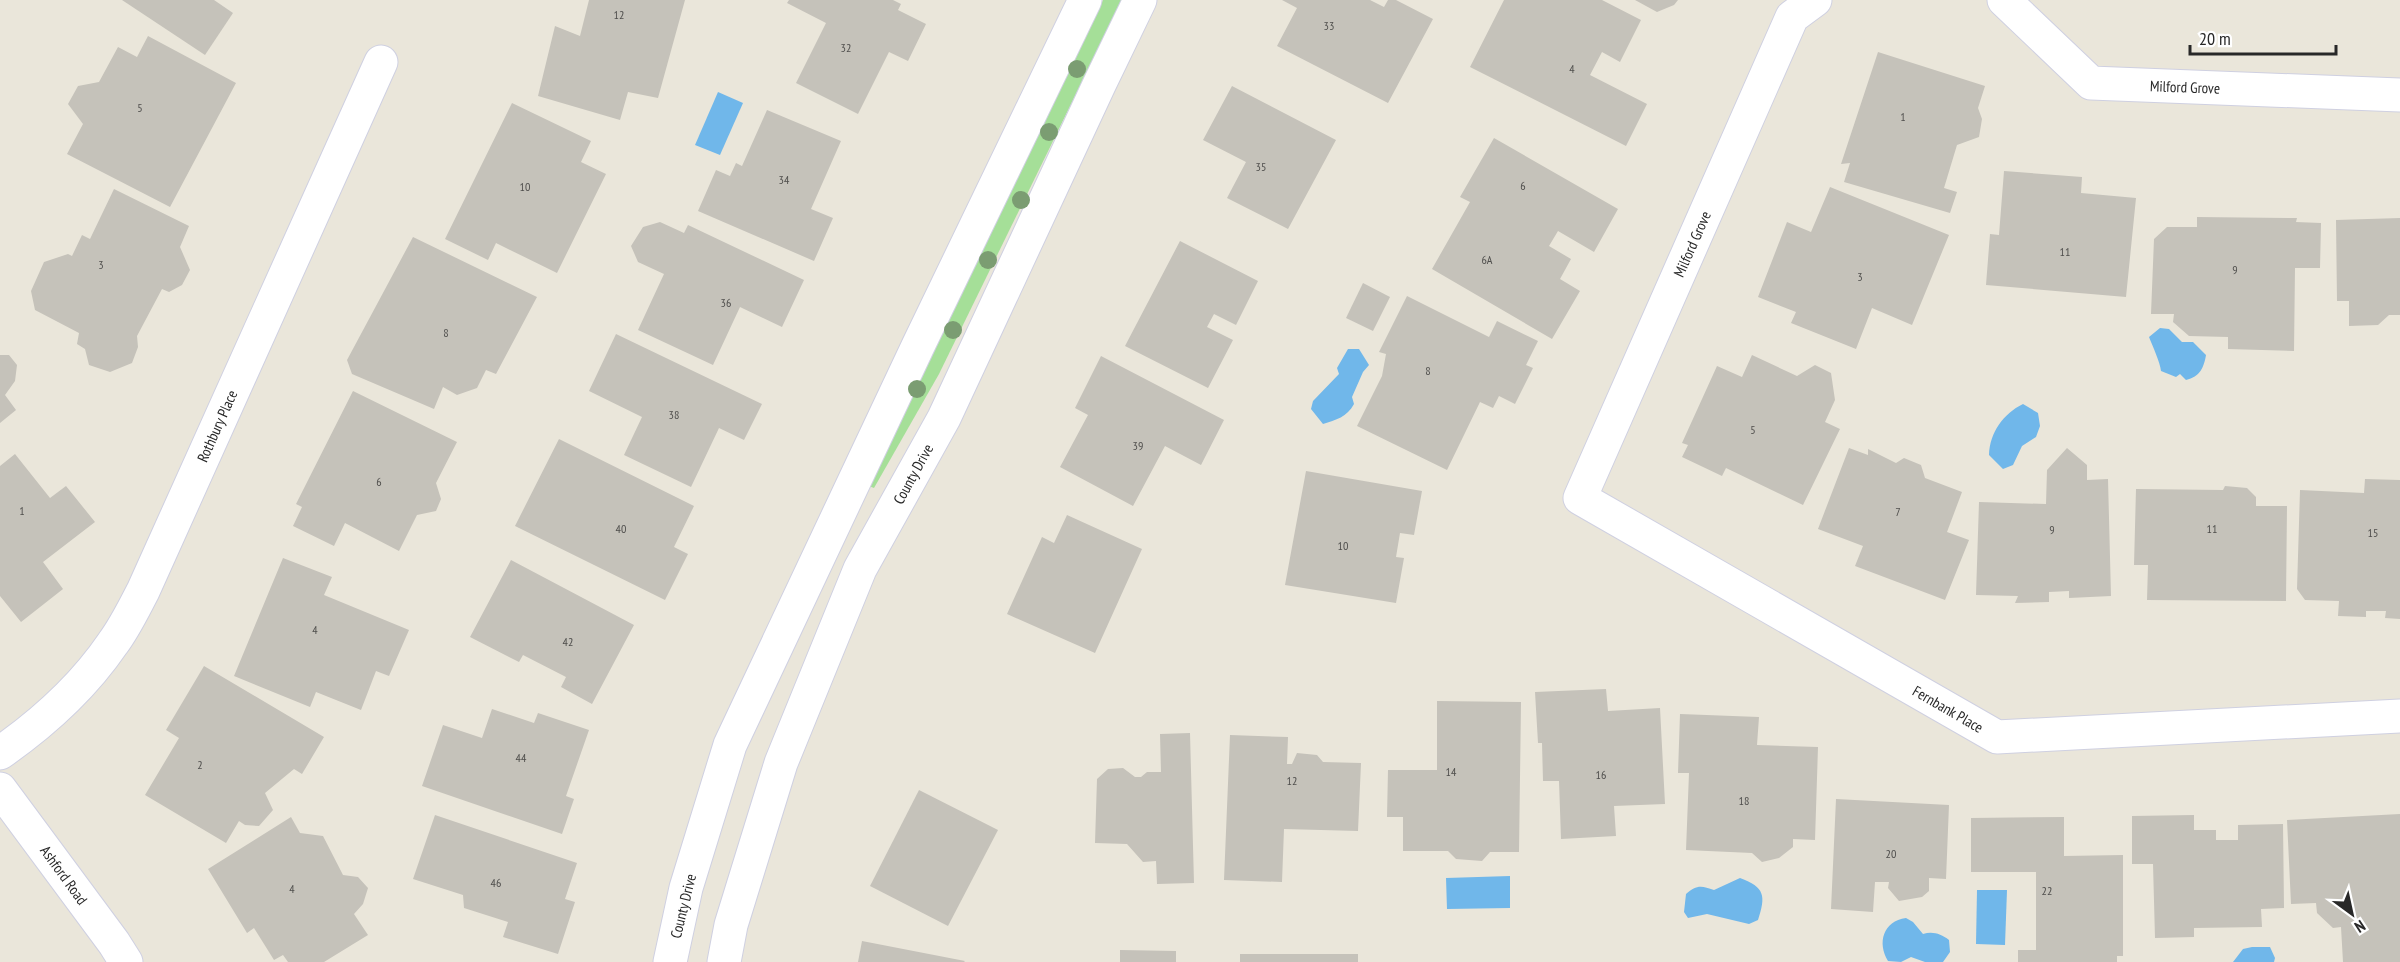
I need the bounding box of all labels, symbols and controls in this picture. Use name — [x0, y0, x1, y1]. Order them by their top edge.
house number: 12 — [614, 7, 624, 22]
house number: 33 — [1324, 18, 1334, 33]
scale bar — [2190, 18, 2336, 56]
text: 20 m — [2199, 27, 2231, 50]
house number: 32 — [841, 40, 851, 55]
house number: 4 — [1569, 61, 1575, 76]
street label: Milford Grove — [2150, 76, 2220, 98]
house number: 5 — [137, 100, 143, 115]
house number: 1 — [1900, 109, 1906, 124]
house number: 35 — [1256, 159, 1266, 174]
house number: 34 — [779, 172, 790, 187]
house number: 6 — [1520, 178, 1526, 193]
house number: 10 — [520, 179, 530, 194]
street label: Milford Grove — [1669, 208, 1715, 280]
house number: 11 — [2060, 244, 2070, 259]
house number: 6A — [1481, 252, 1493, 267]
house number: 3 — [98, 257, 104, 272]
house number: 9 — [2232, 262, 2238, 277]
house number: 3 — [1857, 269, 1863, 284]
house number: 36 — [721, 295, 731, 310]
house number: 8 — [443, 325, 449, 340]
house number: 8 — [1425, 363, 1431, 378]
street label: Rothbury Place — [193, 387, 241, 465]
house number: 38 — [669, 407, 679, 422]
house number: 5 — [1750, 422, 1756, 437]
house number: 39 — [1133, 438, 1143, 453]
street label: County Drive — [889, 441, 937, 507]
house number: 6 — [376, 474, 382, 489]
house number: 1 — [19, 503, 25, 518]
house number: 7 — [1895, 504, 1901, 519]
house number: 40 — [616, 521, 626, 536]
house number: 11 — [2207, 521, 2217, 536]
house number: 9 — [2049, 522, 2055, 537]
house number: 15 — [2368, 525, 2378, 540]
house number: 10 — [1338, 538, 1348, 553]
house number: 4 — [312, 622, 318, 637]
house number: 42 — [563, 634, 573, 649]
street label: Fernbank Place — [1909, 681, 1987, 737]
house number: 44 — [516, 750, 527, 765]
house number: 2 — [197, 757, 203, 772]
house number: 14 — [1446, 764, 1457, 779]
house number: 16 — [1596, 767, 1606, 782]
house number: 12 — [1287, 773, 1297, 788]
house number: 18 — [1739, 793, 1749, 808]
street label: Ashford Road — [36, 842, 92, 908]
house number: 20 — [1886, 846, 1896, 861]
street label: County Drive — [666, 872, 700, 940]
house number: 46 — [491, 875, 501, 890]
house number: 4 — [289, 881, 295, 896]
house number: 22 — [2042, 883, 2052, 898]
north arrow — [2322, 884, 2382, 944]
text: N — [2351, 916, 2369, 937]

